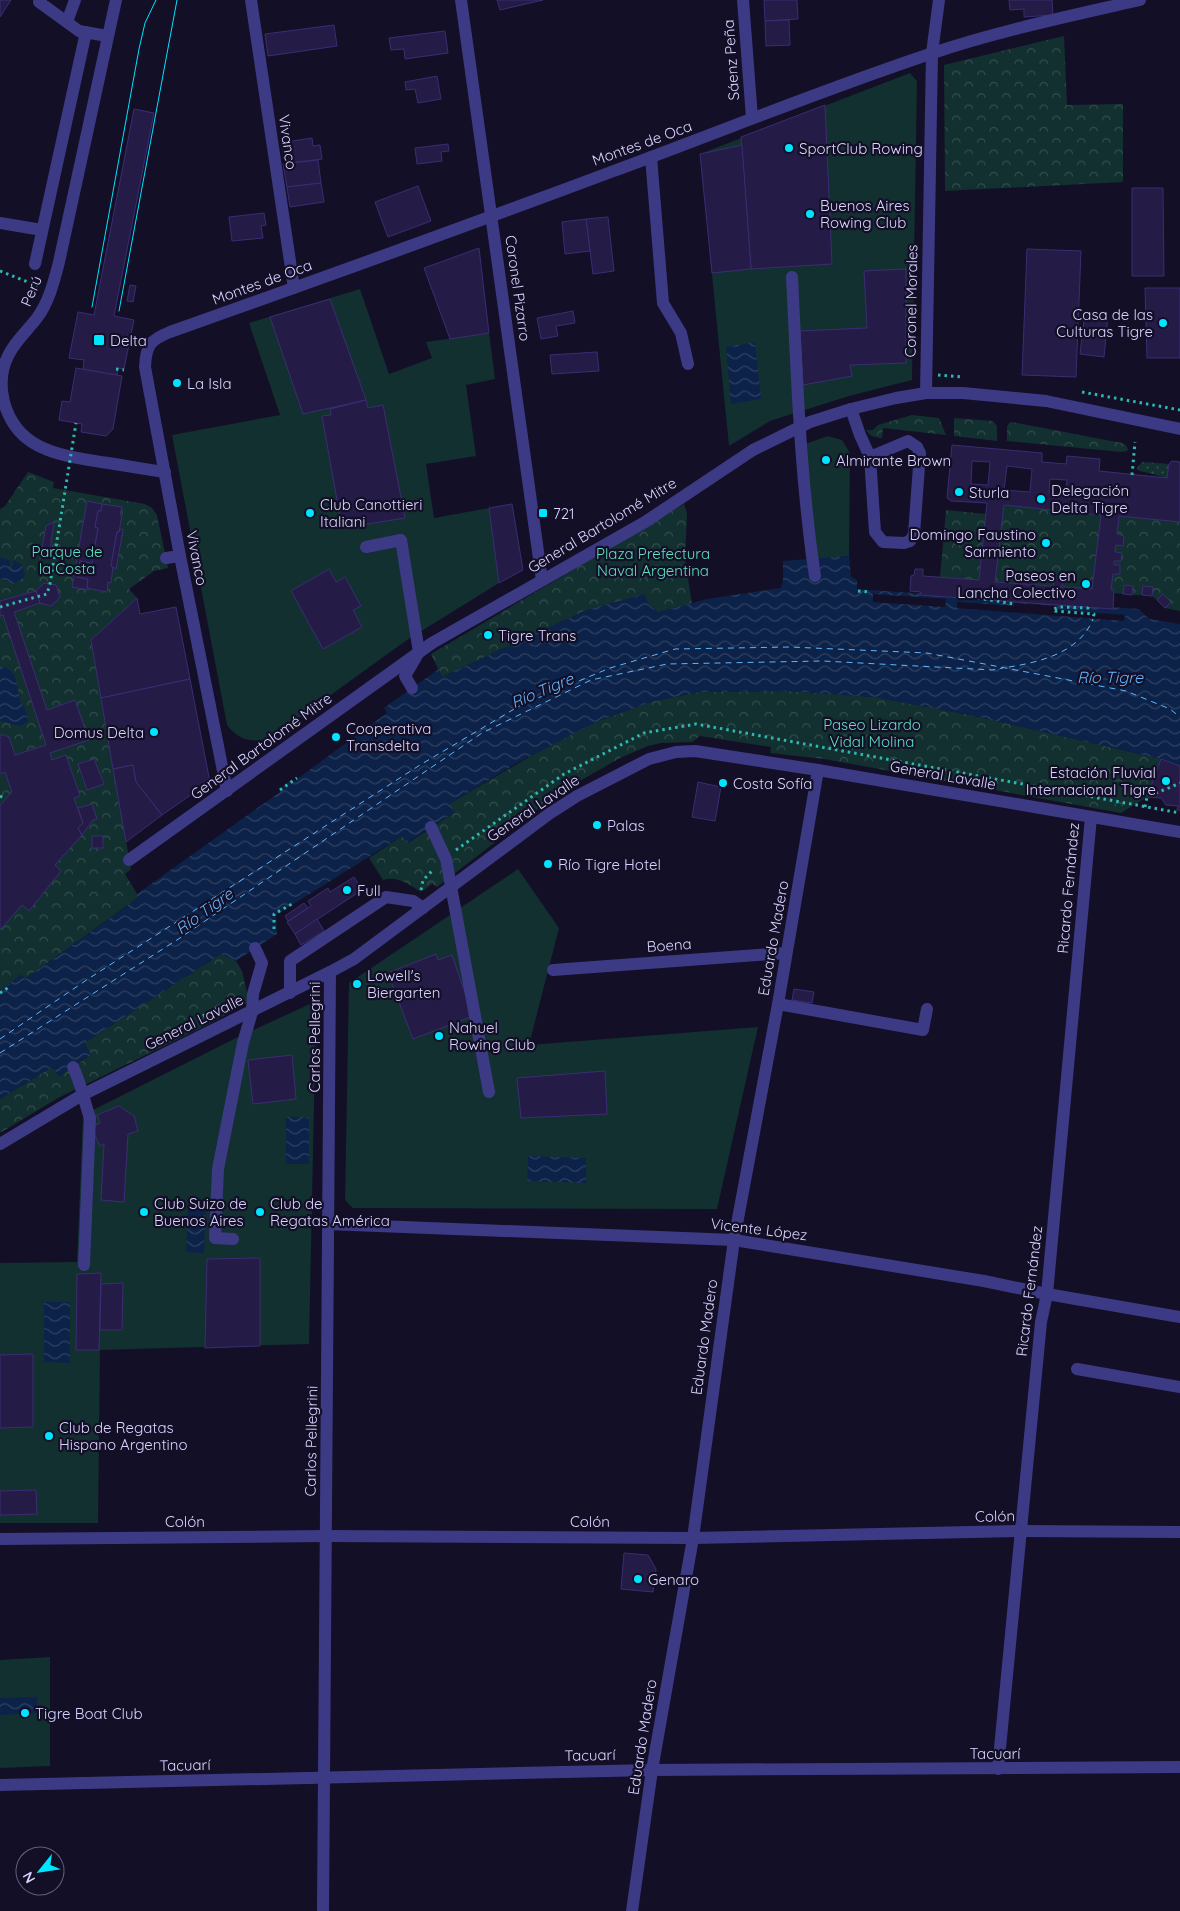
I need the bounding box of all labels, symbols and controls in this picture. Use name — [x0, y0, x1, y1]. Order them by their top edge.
street label: Sáenz Peña — [719, 19, 743, 101]
street label: Vivanco — [275, 113, 301, 171]
street label: Montes de Oca — [589, 116, 695, 170]
place label: SportClub Rowing — [799, 139, 923, 158]
marker: SportClub Rowing — [783, 142, 795, 154]
place label: Buenos Aires Rowing Club — [820, 196, 910, 232]
marker: Buenos Aires Rowing Club — [804, 208, 816, 220]
street label: Coronel Pizarro — [501, 234, 535, 342]
street label: Coronel Morales — [901, 244, 921, 358]
street label: Montes de Oca — [209, 255, 315, 309]
street label: Perú — [16, 273, 46, 309]
place label: Casa de las Culturas Tigre — [1056, 305, 1153, 341]
marker: Casa de las Culturas Tigre — [1157, 317, 1169, 329]
place label: Delta — [110, 331, 147, 350]
marker: Delta — [92, 333, 106, 347]
place label: La Isla — [187, 374, 232, 393]
marker: La Isla — [171, 377, 183, 389]
place label: Almirante Brown — [836, 451, 951, 470]
marker: Almirante Brown — [820, 454, 832, 466]
street label: General Bartolomé Mitre — [524, 473, 680, 577]
place label: Delegación Delta Tigre — [1051, 481, 1129, 517]
place label: Sturla — [969, 483, 1009, 502]
marker: Sturla — [953, 486, 965, 498]
marker: Delegación Delta Tigre — [1035, 493, 1047, 505]
place label: Club Canottieri Italiani — [320, 495, 422, 531]
place label: 721 — [553, 504, 575, 523]
marker: Club Canottieri Italiani — [304, 507, 316, 519]
marker: 721 — [537, 507, 549, 519]
place label: Domingo Faustino Sarmiento — [910, 525, 1036, 561]
street label: Vivanco — [182, 529, 212, 587]
marker: Domingo Faustino Sarmiento — [1040, 537, 1052, 549]
park label: Parque de la Costa — [31, 542, 103, 578]
park label: Plaza Prefectura Naval Argentina — [596, 544, 710, 580]
place label: Paseos en Lancha Colectivo — [957, 566, 1076, 602]
marker: Paseos en Lancha Colectivo — [1080, 578, 1092, 590]
place label: Tigre Trans — [498, 626, 576, 645]
marker: Tigre Trans — [482, 629, 494, 641]
water label: Río Tigre — [1077, 667, 1144, 687]
water label: Río Tigre — [508, 668, 577, 712]
street label: General Bartolomé Mitre — [187, 688, 335, 804]
park label: Paseo Lizardo Vidal Molina — [823, 715, 921, 751]
place label: Cooperativa Transdelta — [346, 719, 431, 755]
place label: Domus Delta — [54, 723, 144, 742]
marker: Domus Delta — [148, 726, 160, 738]
marker: Cooperativa Transdelta — [330, 731, 342, 743]
street label: General Lavalle — [888, 756, 998, 794]
place label: Estación Fluvial Internacional Tigre — [1026, 763, 1156, 799]
street label: General Lavalle — [483, 770, 583, 846]
place label: Costa Sofía — [733, 774, 812, 793]
marker: Estación Fluvial Internacional Tigre — [1160, 775, 1172, 787]
marker: Costa Sofía — [717, 777, 729, 789]
place label: Palas — [607, 816, 645, 835]
marker: Palas — [591, 819, 603, 831]
street label: Ricardo Fernández — [1053, 822, 1083, 954]
place label: Río Tigre Hotel — [558, 855, 661, 874]
marker: Río Tigre Hotel — [542, 858, 554, 870]
street label: Eduardo Madero — [754, 879, 792, 997]
place label: Full — [357, 881, 381, 900]
water label: Río Tigre — [171, 883, 237, 939]
marker: Full — [341, 884, 353, 896]
street label: Boena — [646, 934, 692, 956]
place label: Lowell's Biergarten — [367, 966, 440, 1002]
marker: Lowell's Biergarten — [351, 978, 363, 990]
street label: Carlos Pellegrini — [305, 982, 324, 1092]
street label: General Lavalle — [142, 990, 246, 1054]
place label: Nahuel Rowing Club — [449, 1018, 535, 1054]
marker: Nahuel Rowing Club — [433, 1030, 445, 1042]
place label: Club Suizo de Buenos Aires — [154, 1194, 247, 1230]
place label: Club de Regatas América — [270, 1194, 390, 1230]
marker: Club Suizo de Buenos Aires — [138, 1206, 150, 1218]
marker: Club de Regatas América — [254, 1206, 266, 1218]
street label: Vicente López — [709, 1214, 809, 1244]
street label: Ricardo Fernández — [1012, 1225, 1046, 1357]
street label: Eduardo Madero — [686, 1278, 722, 1396]
street label: Carlos Pellegrini — [301, 1385, 321, 1497]
place label: Club de Regatas Hispano Argentino — [59, 1418, 188, 1454]
marker: Club de Regatas Hispano Argentino — [43, 1430, 55, 1442]
street label: Colón — [975, 1506, 1015, 1526]
street label: Colón — [165, 1512, 205, 1531]
street label: Colón — [570, 1512, 610, 1531]
place label: Genaro — [648, 1570, 699, 1589]
marker: Genaro — [632, 1573, 644, 1585]
street label: Eduardo Madero — [623, 1678, 661, 1796]
place label: Tigre Boat Club — [35, 1704, 143, 1723]
marker: Tigre Boat Club — [19, 1707, 31, 1719]
street label: Tacuarí — [969, 1744, 1021, 1763]
street label: Tacuarí — [564, 1745, 616, 1765]
street label: Tacuarí — [159, 1755, 211, 1775]
north arrow — [15, 1846, 65, 1896]
text: N — [18, 1869, 39, 1886]

